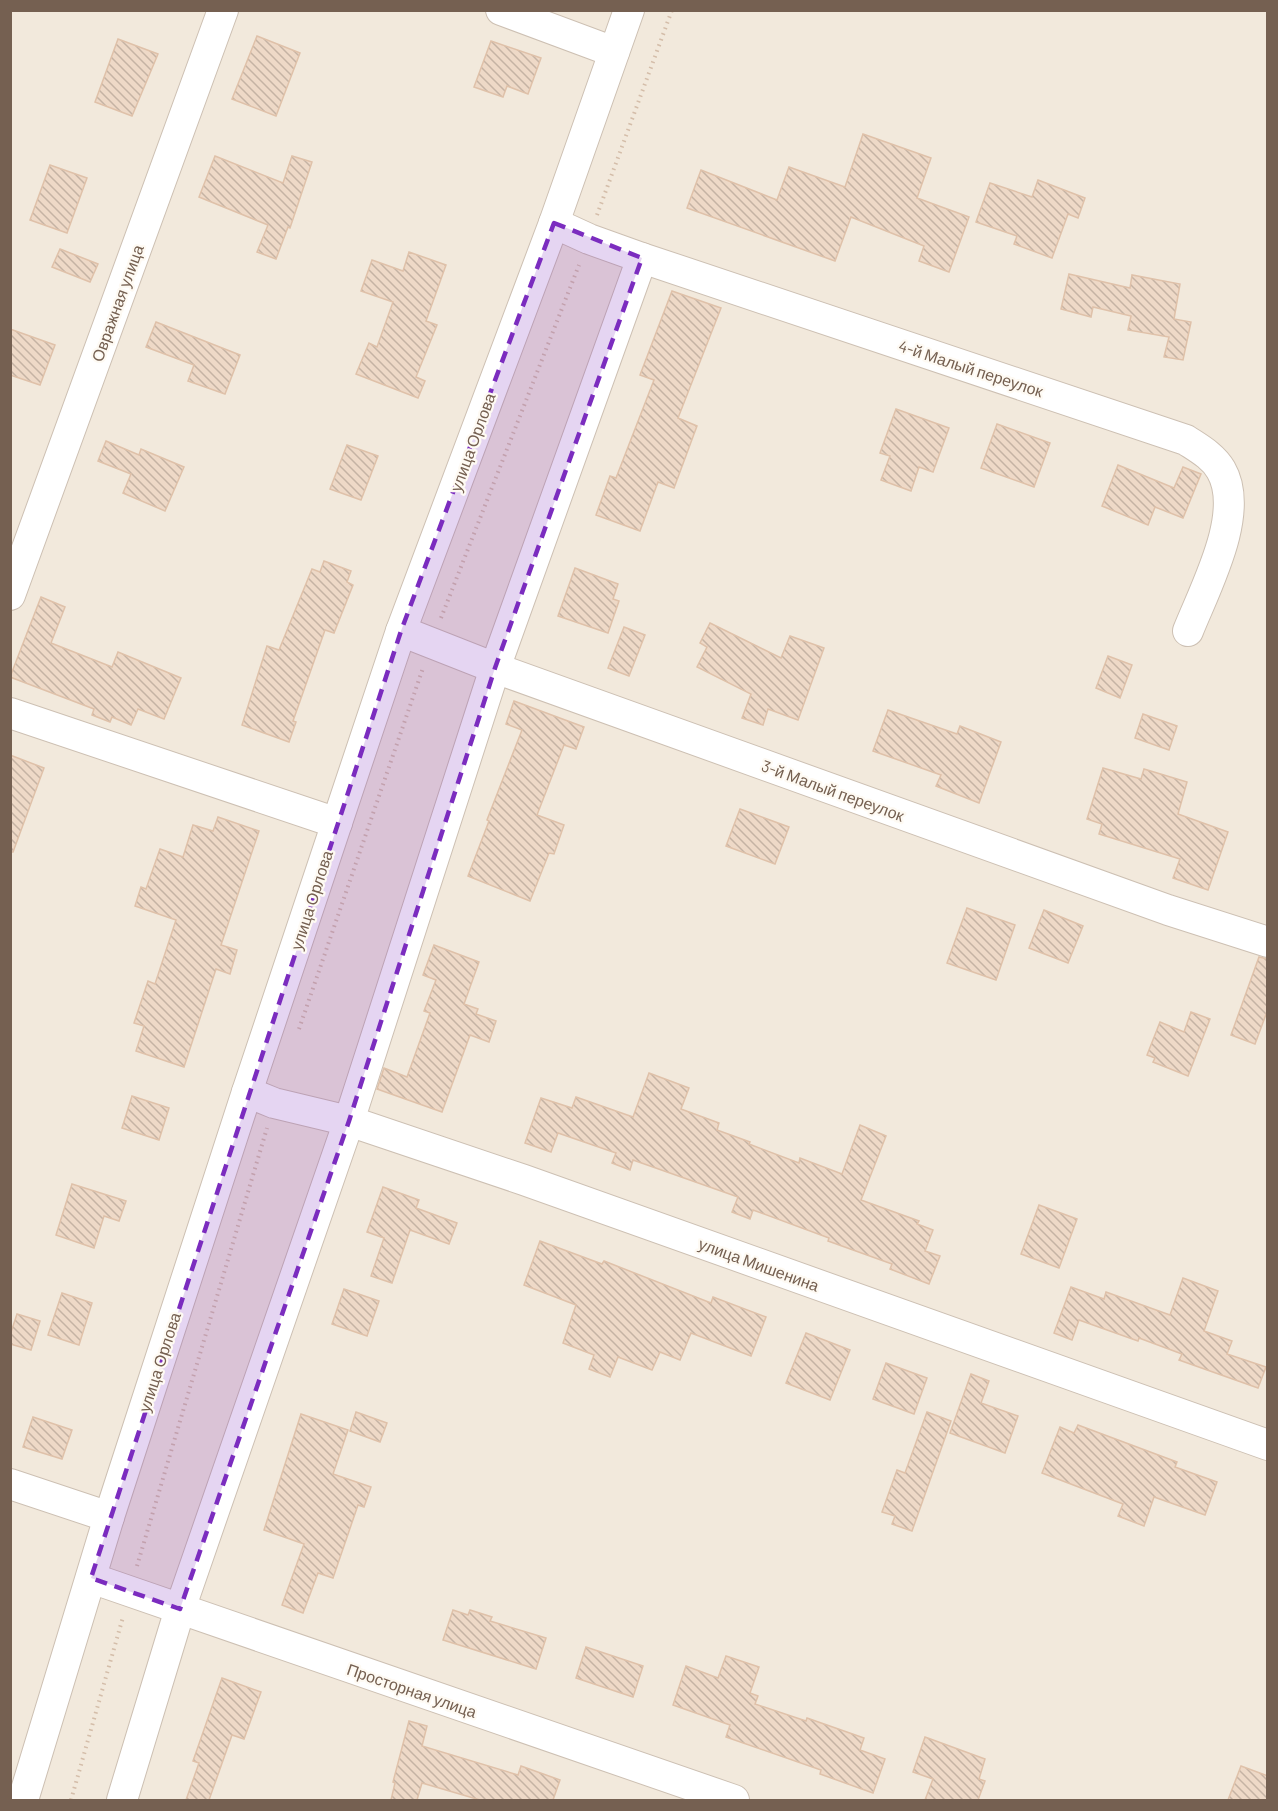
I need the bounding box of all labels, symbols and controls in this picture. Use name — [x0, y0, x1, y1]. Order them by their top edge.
street label: Овражная улица — [87, 242, 147, 364]
street label: 4-й Малый переулок — [896, 336, 1047, 401]
street label: улица Орлова — [445, 390, 499, 494]
street label: 3-й Малый переулок — [759, 755, 908, 825]
street label: улица Орлова — [286, 848, 336, 952]
street label: улица Мишенина — [696, 1233, 822, 1295]
street label: улица Орлова — [134, 1310, 184, 1414]
street label: Просторная улица — [345, 1659, 479, 1721]

